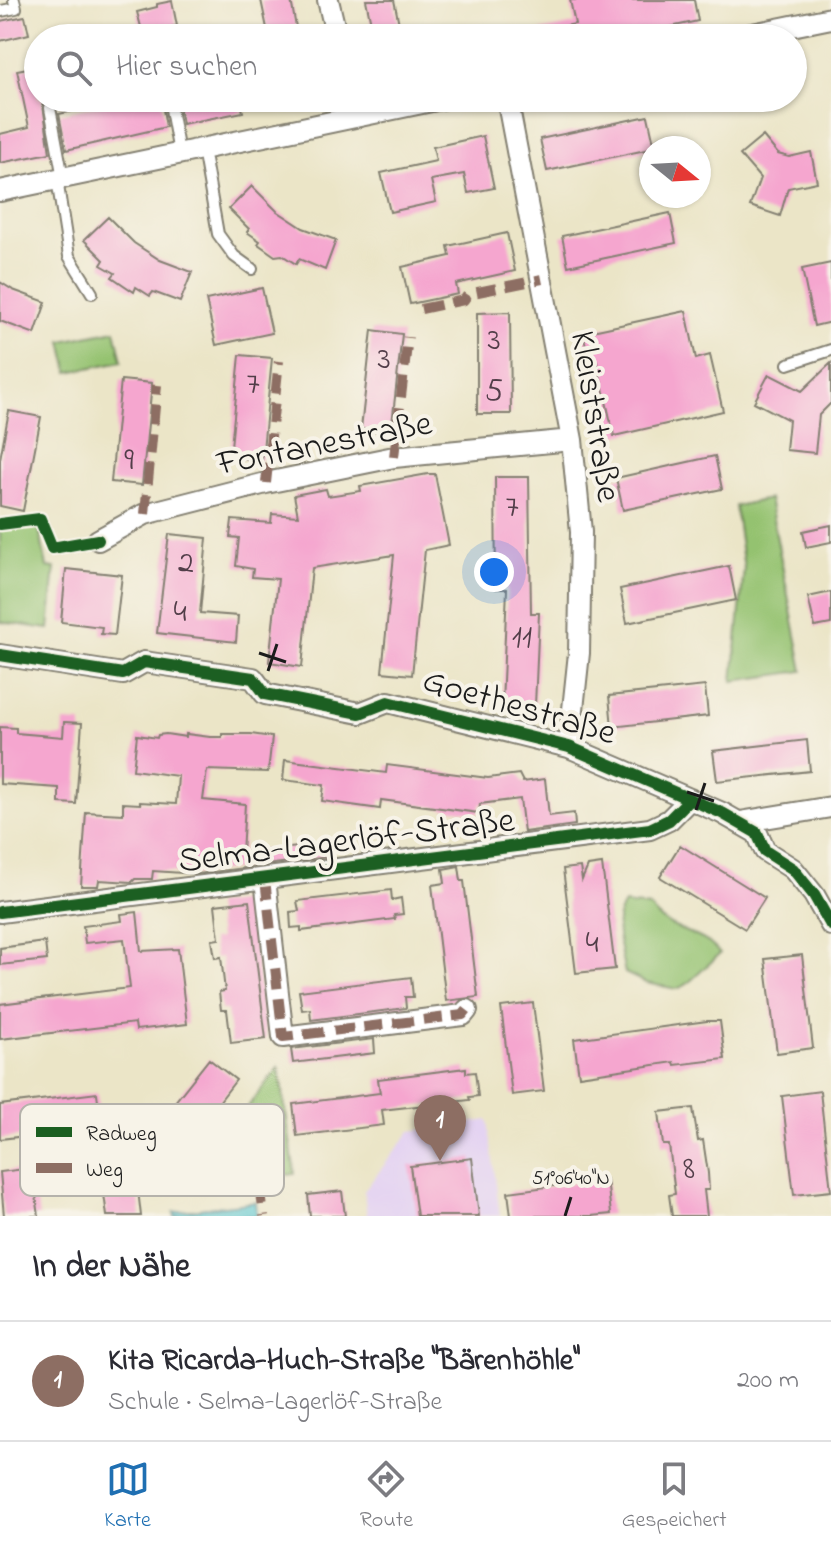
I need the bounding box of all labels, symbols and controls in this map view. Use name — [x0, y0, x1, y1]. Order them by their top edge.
search box — [24, 24, 807, 112]
icon: search — [52, 46, 96, 90]
text: Hier suchen — [116, 46, 257, 90]
north arrow — [639, 136, 711, 208]
house number: 3 — [487, 318, 501, 365]
street label: Kleiststraße — [554, 327, 633, 507]
house number: 3 — [377, 337, 391, 384]
house number: 7 — [246, 362, 260, 409]
house number: 5 — [485, 369, 503, 416]
street label: Fontanestraße — [212, 398, 438, 492]
house number: 9 — [124, 438, 134, 485]
house number: 7 — [505, 485, 519, 532]
house number: 2 — [178, 541, 194, 588]
your location — [474, 552, 514, 592]
house number: 4 — [173, 590, 187, 637]
house number: 11 — [512, 616, 532, 663]
street label: Goethestraße — [416, 655, 622, 761]
street label: Selma-Lagerlöf-Straße — [176, 795, 518, 889]
house number: 4 — [585, 921, 599, 968]
pin: 1 — [414, 1095, 466, 1161]
legend — [20, 1104, 284, 1196]
text: Radweg — [86, 1119, 157, 1152]
house number: 8 — [683, 1147, 695, 1194]
text: Weg — [86, 1155, 123, 1188]
text: 51°06'40"N — [532, 1165, 610, 1194]
text: In der Nähe — [32, 1243, 190, 1293]
text: Kita Ricarda-Huch-Straße "Bärenhöhle" — [108, 1340, 580, 1384]
text: 1 — [54, 1362, 62, 1400]
text: 200 m — [737, 1362, 799, 1400]
text: Schule · Selma-Lagerlöf-Straße — [108, 1384, 442, 1422]
tab: Karte — [104, 1457, 151, 1537]
tab: Route — [360, 1457, 413, 1537]
tab: Gespeichert — [622, 1457, 727, 1537]

